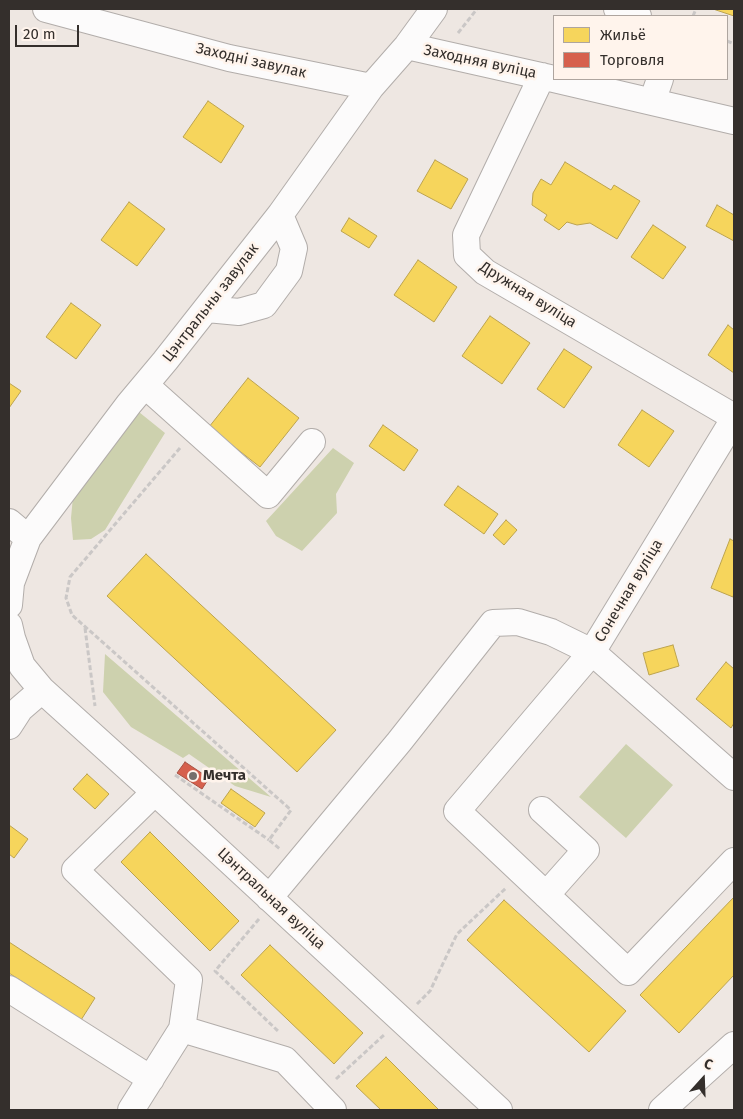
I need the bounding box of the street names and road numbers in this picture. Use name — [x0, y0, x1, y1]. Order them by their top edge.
street label: Заходні завулак — [194, 40, 308, 82]
street label: Заходняя вуліца — [422, 41, 538, 83]
street label: Цэнтральны завулак — [159, 240, 263, 366]
street label: Дружная вуліца — [476, 258, 580, 332]
street label: Сонечная вуліца — [591, 536, 667, 646]
street label: Цэнтральная вуліца — [213, 844, 329, 954]

